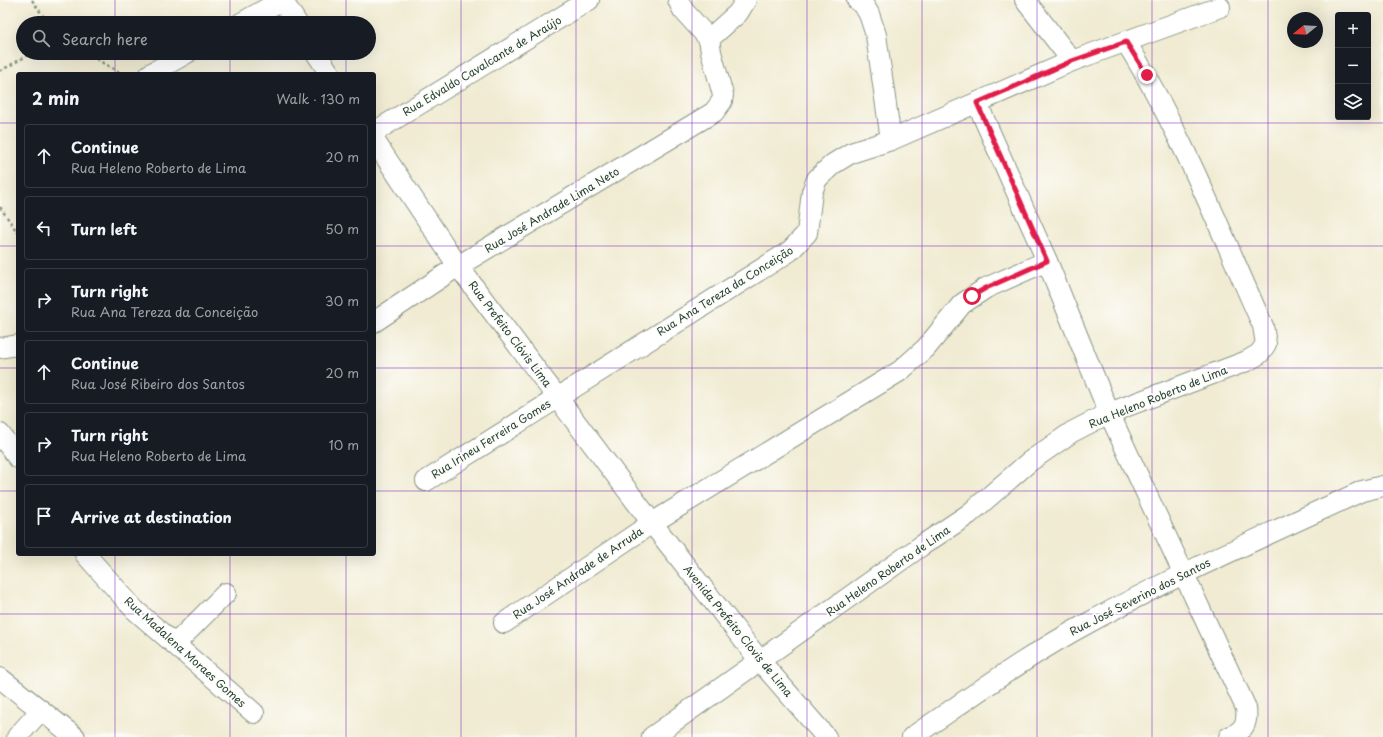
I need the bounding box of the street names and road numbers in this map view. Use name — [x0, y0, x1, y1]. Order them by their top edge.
street label: Rua Edvaldo Cavalcante de Araújo — [399, 11, 564, 120]
street label: Rua José Andrade Lima Neto — [481, 162, 622, 257]
street label: Rua Ana Tereza da Conceição — [653, 241, 796, 340]
street label: Rua Prefeito Clóvis Lima — [465, 277, 556, 390]
street label: Rua Heleno Roberto de Lima — [1086, 361, 1230, 432]
street label: Rua Irineu Ferreira Gomes — [428, 395, 554, 482]
street label: Rua Heleno Roberto de Lima — [822, 521, 953, 620]
street label: Rua José Andrade de Arruda — [509, 522, 647, 623]
street label: Rua José Severino dos Santos — [1066, 554, 1213, 640]
street label: Avenida Prefeito Clovis de Lima — [680, 561, 798, 701]
street label: Rua Madalena Moraes Gomes — [121, 592, 250, 711]

